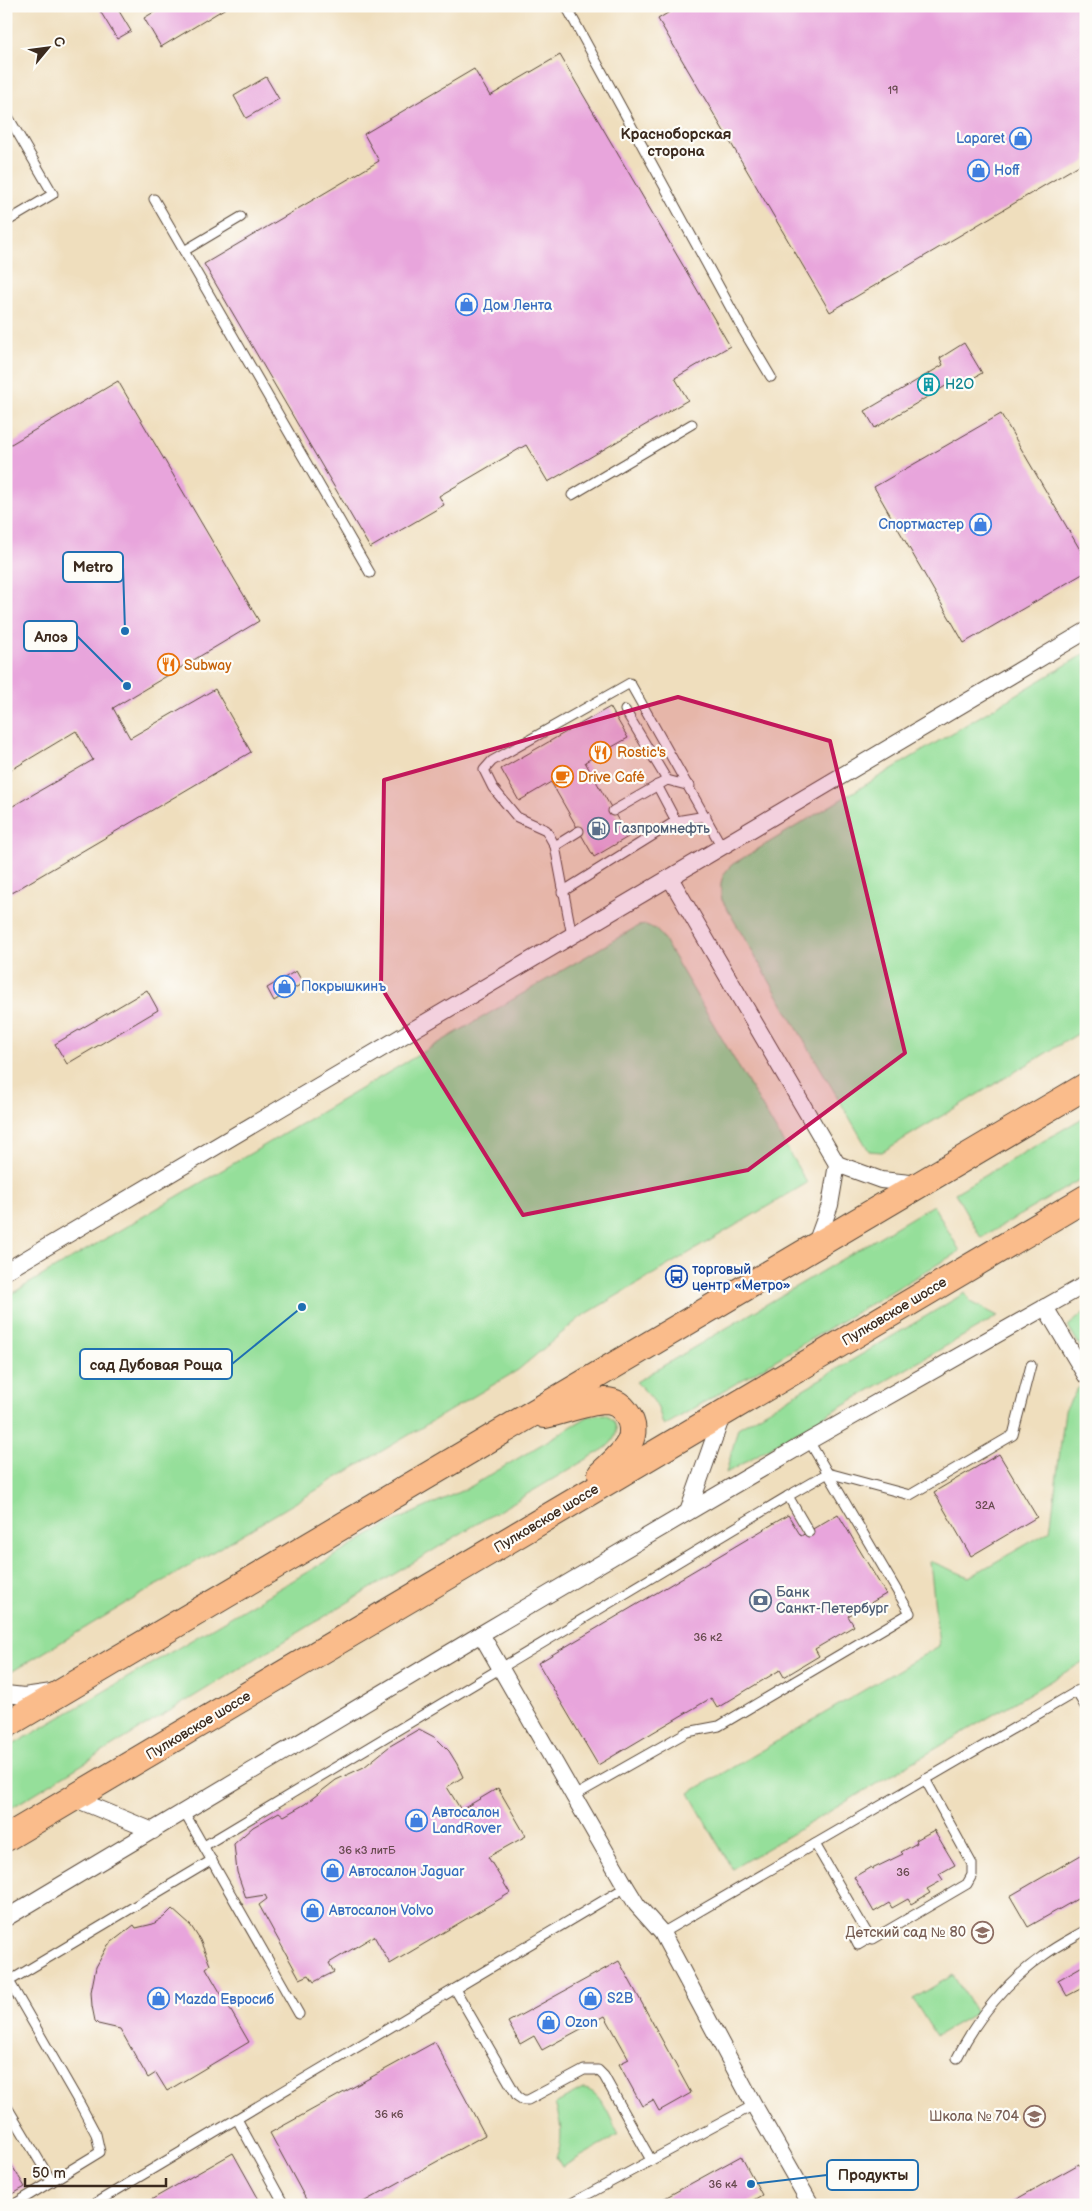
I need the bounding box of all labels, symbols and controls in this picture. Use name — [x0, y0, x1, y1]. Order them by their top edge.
north arrow — [22, 22, 72, 72]
text: С — [49, 34, 69, 51]
house number: 19 — [888, 84, 898, 97]
district label: Красноборская сторона — [621, 125, 731, 161]
shop icon: Laparet — [1009, 126, 1033, 150]
place label: Laparet — [956, 130, 1006, 147]
shop icon: Hoff — [966, 158, 990, 182]
place label: Hoff — [994, 162, 1020, 179]
shop icon: Дом Лента — [455, 293, 479, 317]
place label: Дом Лента — [483, 297, 553, 314]
building icon: H2O — [917, 372, 941, 396]
place label: H2O — [945, 376, 974, 393]
shop icon: Спортмастер — [968, 512, 992, 536]
place label: Спортмастер — [878, 516, 964, 533]
callout: Metro — [63, 552, 123, 582]
text: Metro — [73, 558, 114, 577]
callout: Алоэ — [24, 621, 77, 651]
text: Алоэ — [33, 628, 68, 647]
restaurant icon: Subway — [156, 653, 180, 677]
place label: Subway — [184, 657, 232, 674]
restaurant icon: Rostic's — [589, 740, 613, 764]
place label: Rostic's — [617, 744, 666, 761]
cafe icon: Drive Café — [550, 765, 574, 789]
place label: Drive Café — [578, 769, 645, 786]
fuel station icon: Газпромнефть — [586, 816, 610, 840]
place label: Газпромнефть — [614, 820, 710, 837]
shop icon: Покрышкинъ — [273, 974, 297, 998]
place label: Покрышкинъ — [301, 978, 386, 995]
place label: торговый центр «Метро» — [692, 1261, 791, 1294]
bus stop icon: торговый центр «Метро» — [664, 1265, 688, 1289]
street label: Пулковское шоссе — [839, 1273, 950, 1349]
callout: сад Дубовая Роща — [80, 1349, 232, 1379]
text: сад Дубовая Роща — [90, 1356, 223, 1375]
street label: Пулковское шоссе — [491, 1480, 602, 1556]
house number: 32А — [975, 1499, 995, 1512]
place label: Банк Санкт-Петербург — [776, 1584, 889, 1617]
bank icon: Банк Санкт-Петербург — [748, 1588, 772, 1612]
house number: 36 к2 — [694, 1631, 723, 1644]
street label: Пулковское шоссе — [143, 1687, 254, 1763]
place label: Автосалон LandRover — [431, 1804, 502, 1837]
shop icon: Автосалон LandRover — [404, 1808, 428, 1832]
house number: 36 к3 литБ — [338, 1844, 396, 1857]
shop icon: Автосалон Jaguar — [321, 1859, 345, 1883]
place label: Автосалон Jaguar — [348, 1863, 465, 1880]
house number: 36 — [896, 1866, 910, 1879]
shop icon: Автосалон Volvo — [301, 1898, 325, 1922]
place label: Автосалон Volvo — [328, 1902, 434, 1919]
school or university icon: Детский сад № 80 — [970, 1920, 994, 1944]
place label: Детский сад № 80 — [846, 1924, 966, 1941]
shop icon: S2B — [579, 1986, 603, 2010]
shop icon: Mazda Евросиб — [146, 1987, 170, 2011]
place label: S2B — [607, 1990, 634, 2007]
place label: Mazda Евросиб — [174, 1991, 275, 2008]
shop icon: Ozon — [537, 2010, 561, 2034]
place label: Ozon — [565, 2014, 598, 2031]
school or university icon: Школа № 704 — [1023, 2104, 1047, 2128]
house number: 36 к6 — [374, 2108, 404, 2121]
place label: Школа № 704 — [929, 2108, 1019, 2125]
scale bar — [25, 2156, 166, 2188]
callout: Продукты — [827, 2160, 918, 2190]
text: 50 m — [32, 2164, 66, 2183]
text: Продукты — [838, 2166, 908, 2185]
house number: 36 к4 — [708, 2178, 738, 2191]

